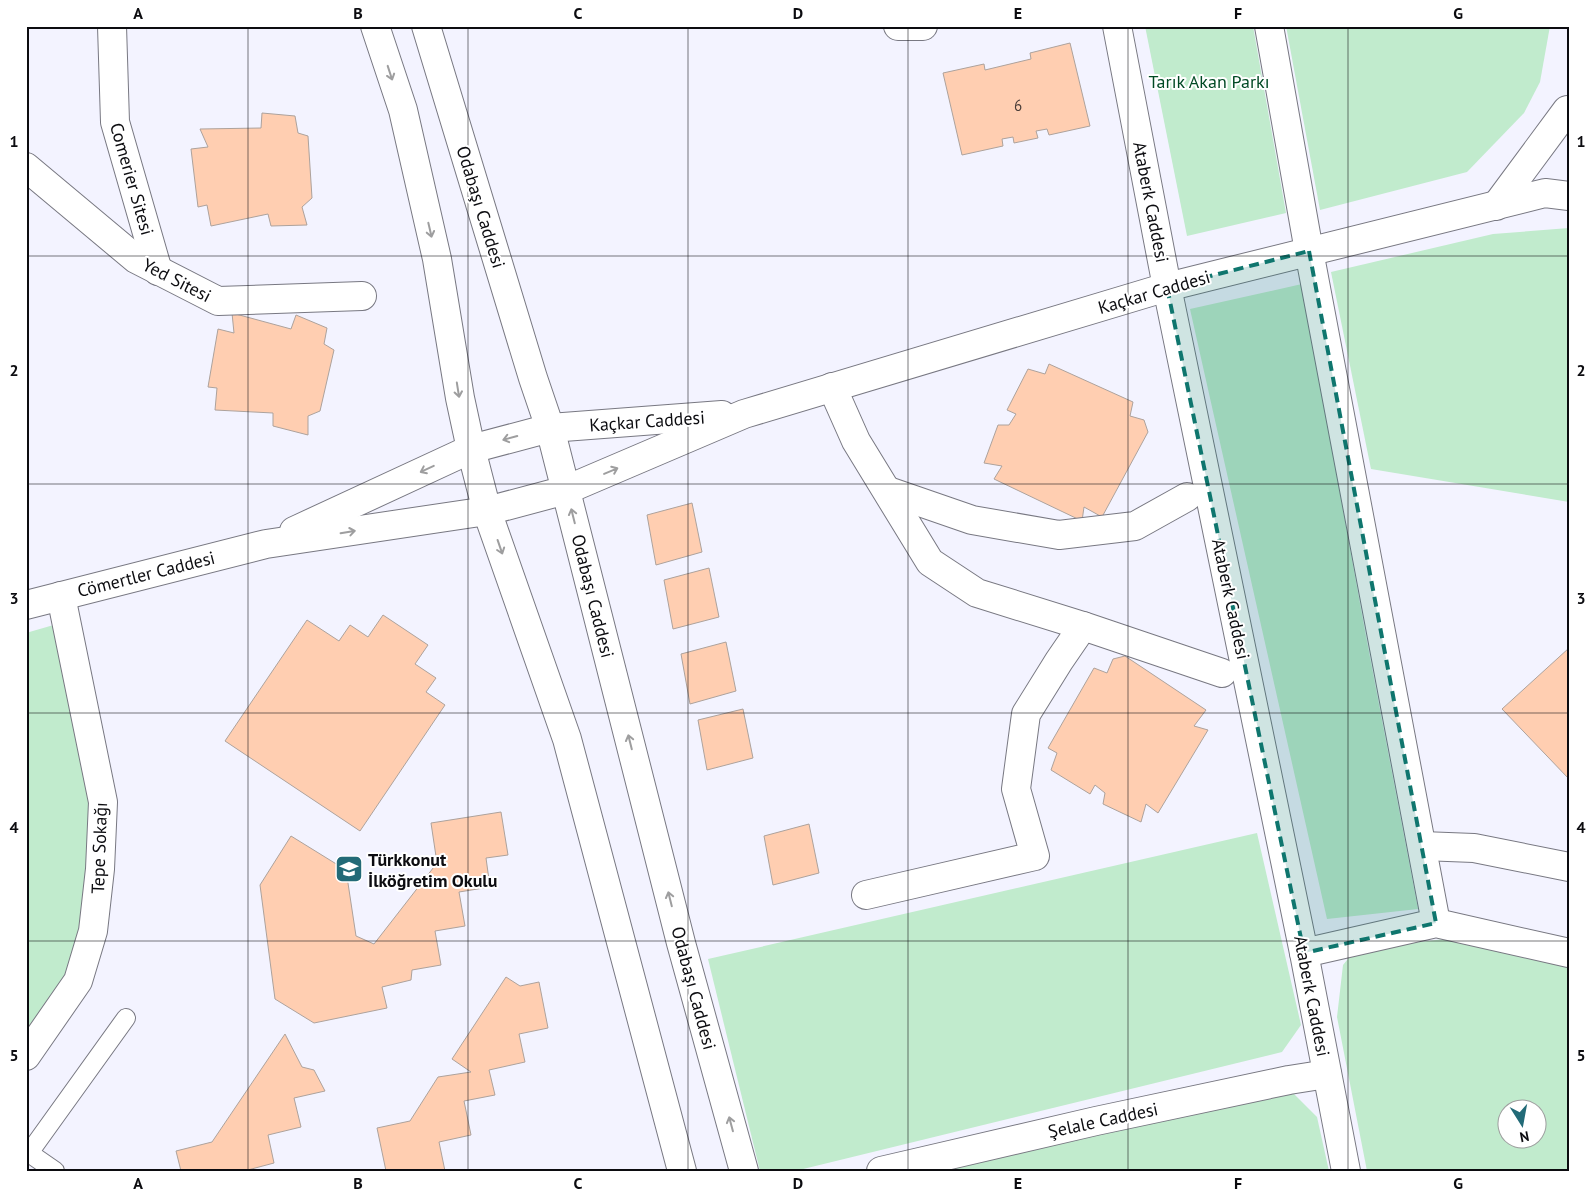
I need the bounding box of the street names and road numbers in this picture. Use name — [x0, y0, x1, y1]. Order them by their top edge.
street label: Comerier Sitesi — [105, 120, 159, 238]
street label: Ataberk Caddesi — [1128, 139, 1174, 265]
street label: Odabaşı Caddesi — [451, 143, 511, 271]
street label: Yed Sitesi — [139, 253, 215, 307]
street label: Kaçkar Caddesi — [1095, 265, 1213, 319]
street label: Kaçkar Caddesi — [588, 405, 706, 437]
street label: Odabaşı Caddesi — [567, 532, 619, 660]
street label: Ataberk Caddesi — [1207, 536, 1255, 662]
street label: Cömertler Caddesi — [75, 546, 217, 602]
street label: Tepe Sokağı — [86, 802, 112, 894]
street label: Odabaşı Caddesi — [667, 924, 721, 1052]
street label: Ataberk Caddesi — [1289, 933, 1335, 1059]
street label: Şelale Caddesi — [1046, 1097, 1160, 1143]

